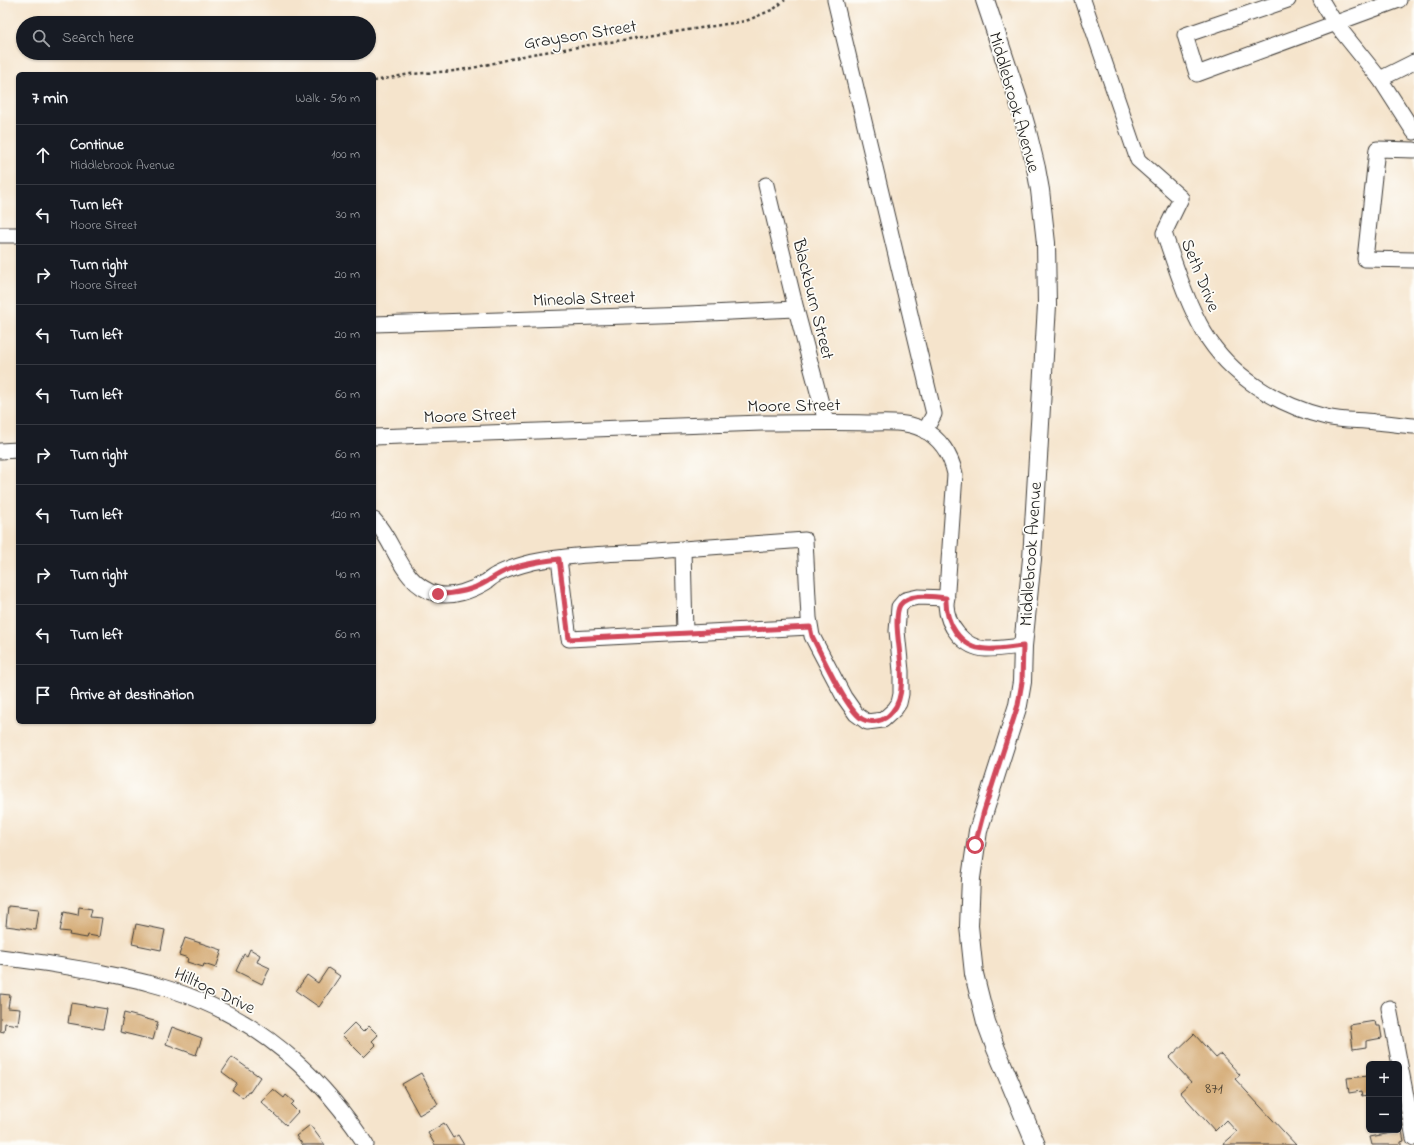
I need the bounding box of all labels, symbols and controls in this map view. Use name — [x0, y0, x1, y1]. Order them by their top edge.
street label: Grayson Street — [522, 14, 639, 58]
search box — [16, 16, 376, 60]
icon: search — [30, 27, 52, 49]
text: Search here — [62, 27, 134, 49]
street label: Middlebrook Avenue — [981, 29, 1046, 177]
text: 7 min — [32, 86, 68, 111]
text: Walk · 510 m — [295, 89, 360, 108]
text: Continue — [70, 134, 124, 156]
icon: ahead — [32, 144, 54, 166]
text: 100 m — [331, 145, 360, 164]
text: Middlebrook Avenue — [70, 156, 175, 175]
text: Turn left — [70, 194, 123, 216]
icon: left — [32, 204, 54, 226]
text: 30 m — [336, 205, 360, 224]
text: Moore Street — [70, 216, 137, 235]
street label: Blackburn Street — [784, 235, 840, 363]
street label: Seth Drive — [1173, 236, 1226, 317]
text: Turn right — [70, 254, 128, 276]
icon: right — [32, 264, 54, 286]
text: 20 m — [335, 265, 360, 284]
text: Moore Street — [70, 276, 137, 295]
street label: Mineola Street — [532, 285, 636, 315]
icon: left — [32, 324, 54, 346]
text: Turn left — [70, 324, 123, 346]
text: 20 m — [335, 325, 360, 344]
icon: left — [32, 384, 54, 406]
text: Turn left — [70, 384, 123, 406]
text: 60 m — [335, 385, 360, 404]
street label: Moore Street — [747, 393, 841, 421]
street label: Moore Street — [423, 402, 517, 432]
icon: right — [32, 444, 54, 466]
text: Turn right — [70, 444, 128, 466]
text: 60 m — [335, 445, 360, 464]
street label: Middlebrook Avenue — [1014, 480, 1050, 627]
icon: left — [32, 504, 54, 526]
text: Turn left — [70, 504, 123, 526]
text: 120 m — [330, 505, 360, 524]
icon: right — [32, 564, 54, 586]
text: Turn right — [70, 564, 128, 586]
text: 40 m — [336, 565, 360, 584]
route end — [429, 585, 447, 603]
icon: left — [32, 624, 54, 646]
text: Turn left — [70, 624, 123, 646]
text: 60 m — [335, 625, 360, 644]
icon: arrive — [32, 684, 54, 706]
text: Arrive at destination — [70, 684, 194, 706]
route start — [966, 836, 984, 854]
street label: Hilltop Drive — [169, 962, 260, 1022]
map controls — [1366, 1061, 1402, 1133]
button: + — [1366, 1061, 1402, 1097]
house number: 871 — [1205, 1077, 1223, 1101]
button: − — [1366, 1097, 1402, 1133]

